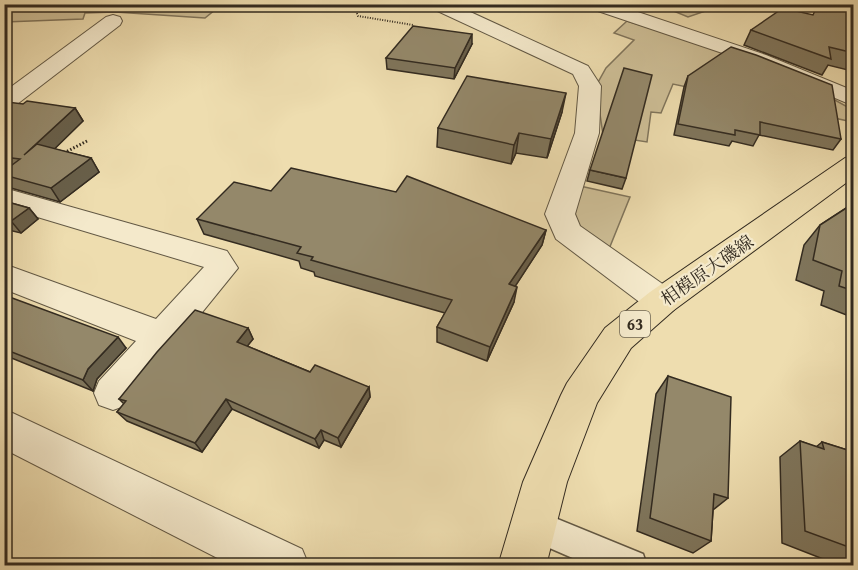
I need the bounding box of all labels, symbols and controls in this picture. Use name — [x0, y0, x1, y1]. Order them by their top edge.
street label: 相模原大磯線 — [655, 228, 759, 312]
road number: 63 — [620, 311, 650, 337]

